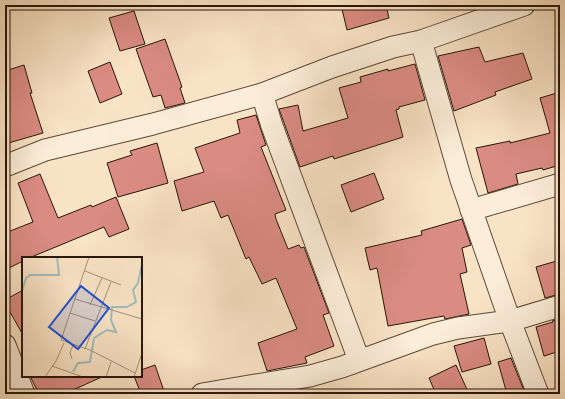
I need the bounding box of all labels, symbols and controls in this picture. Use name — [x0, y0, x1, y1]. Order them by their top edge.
inset map — [22, 257, 142, 377]

